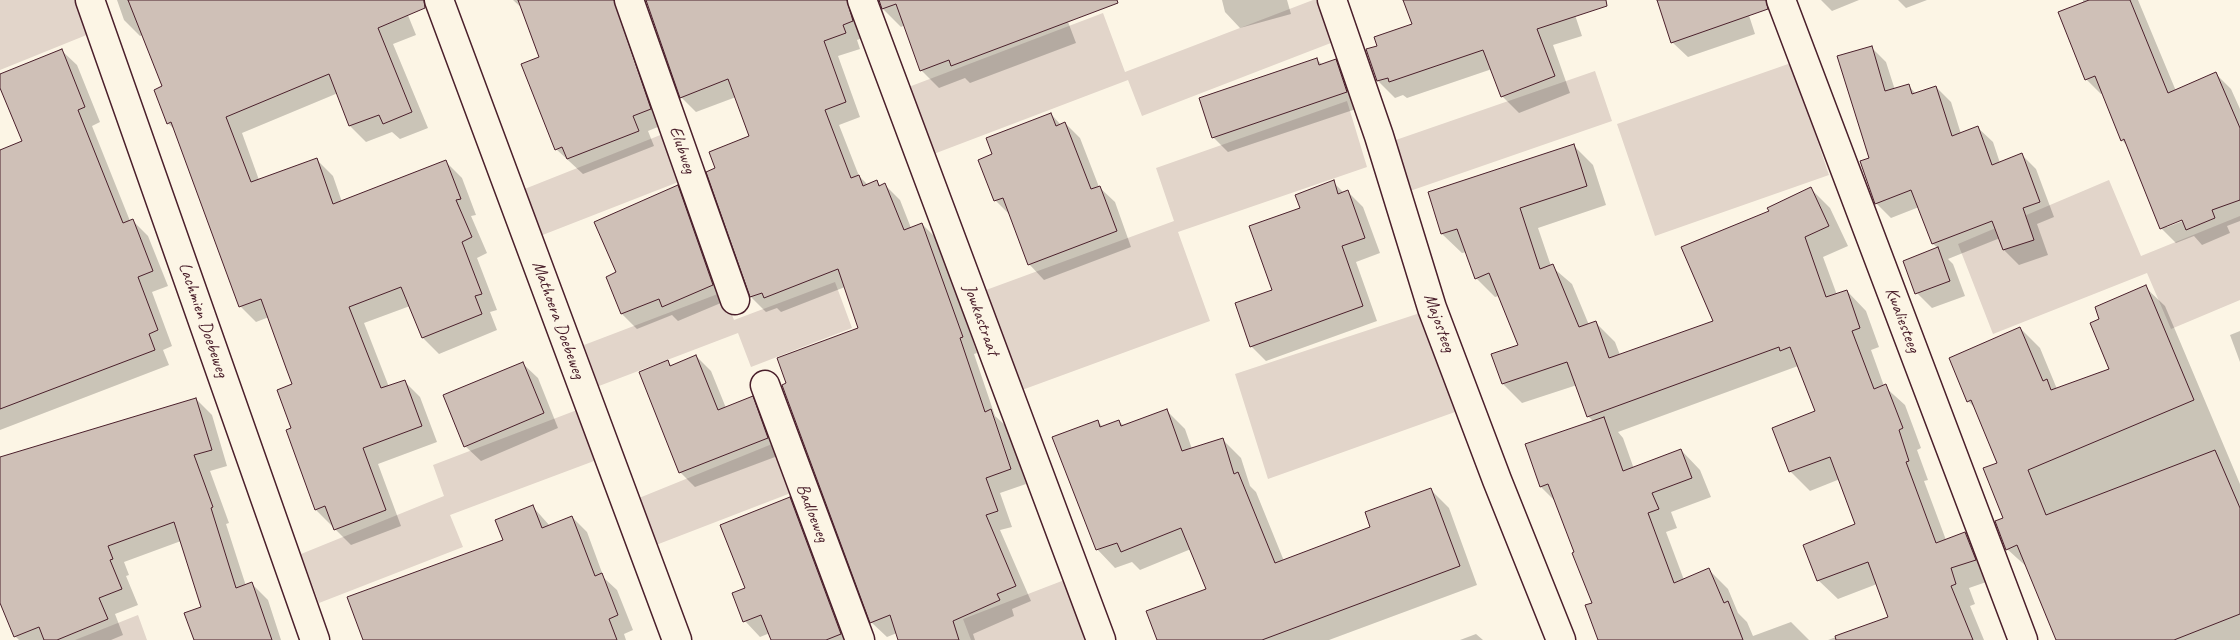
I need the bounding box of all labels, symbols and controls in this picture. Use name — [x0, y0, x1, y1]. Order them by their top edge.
street label: Elubweg — [664, 124, 700, 176]
street label: Mathoera Doebeweg — [527, 258, 589, 382]
street label: Lachmien Doebeweg — [173, 260, 233, 380]
street label: Jowkastraat — [958, 281, 1004, 359]
street label: Kwaliesteeg — [1880, 284, 1924, 356]
street label: Majosteeg — [1418, 291, 1460, 355]
street label: Badloeweg — [791, 481, 833, 545]

